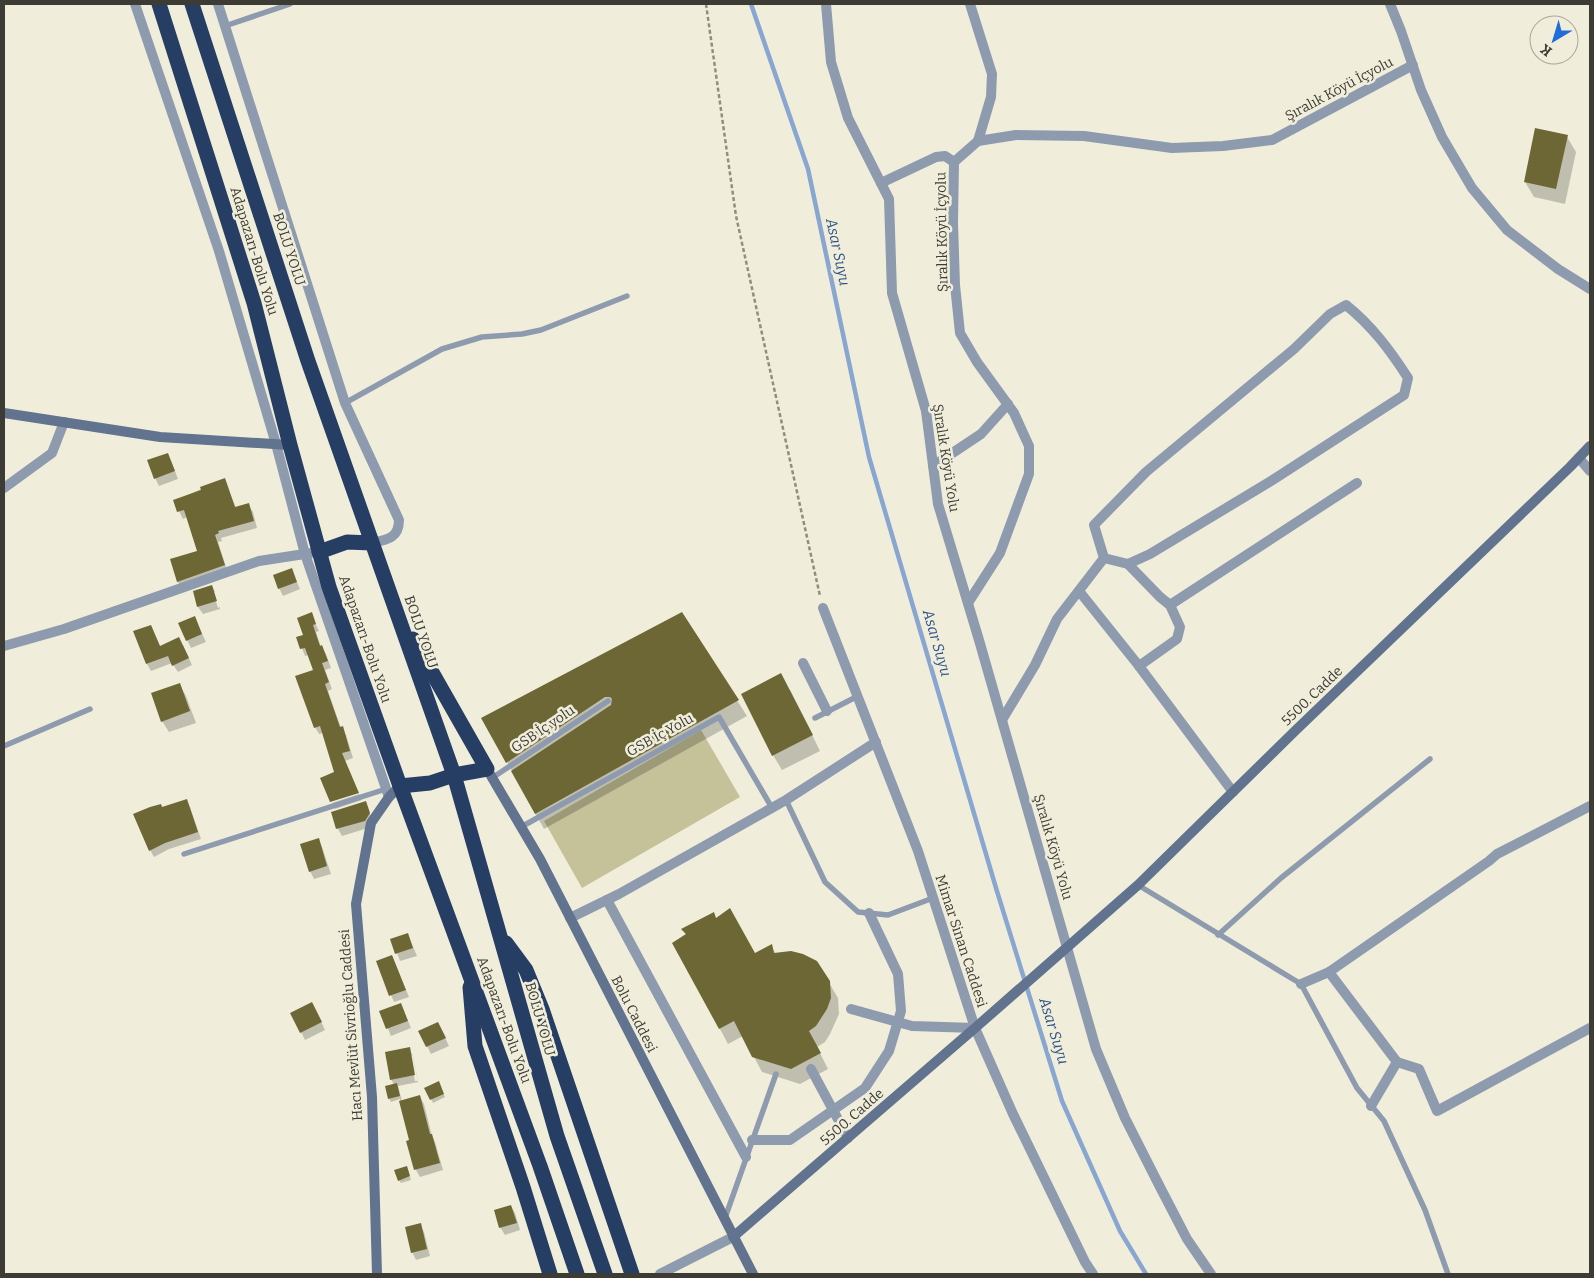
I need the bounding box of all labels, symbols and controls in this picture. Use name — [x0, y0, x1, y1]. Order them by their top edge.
north arrow — [1529, 15, 1579, 65]
text: K — [1537, 40, 1556, 60]
street label: Şıralık Köyü İçyolu — [1282, 53, 1396, 125]
street label: Şıralık Köyü İçyolu — [932, 172, 952, 292]
street label: Adapazarı-Bolu Yolu — [226, 185, 282, 318]
street label: BOLU YOLU — [269, 210, 309, 288]
water label: Asar Suyu — [822, 216, 854, 288]
street label: Şıralık Köyü Yolu — [929, 403, 963, 514]
street label: Adapazarı-Bolu Yolu — [335, 573, 395, 705]
street label: BOLU YOLU — [401, 593, 442, 671]
water label: Asar Suyu — [919, 607, 955, 679]
street label: 5500. Cadde — [1278, 663, 1346, 729]
street label: GSB İç yolu — [508, 701, 578, 756]
street label: GSB İç Yolu — [624, 710, 697, 760]
street label: Şıralık Köyü Yolu — [1030, 792, 1076, 902]
street label: Mimar Sinan Caddesi — [932, 873, 990, 1009]
street label: Hacı Mevlüt Sivrioğlu Caddesi — [336, 929, 366, 1121]
street label: Adapazarı-Bolu Yolu — [473, 954, 535, 1086]
street label: Bolu Caddesi — [607, 973, 661, 1055]
street label: BOLU YOLU — [521, 980, 559, 1058]
water label: Asar Suyu — [1035, 995, 1073, 1067]
street label: 5500. Cadde — [817, 1085, 887, 1149]

